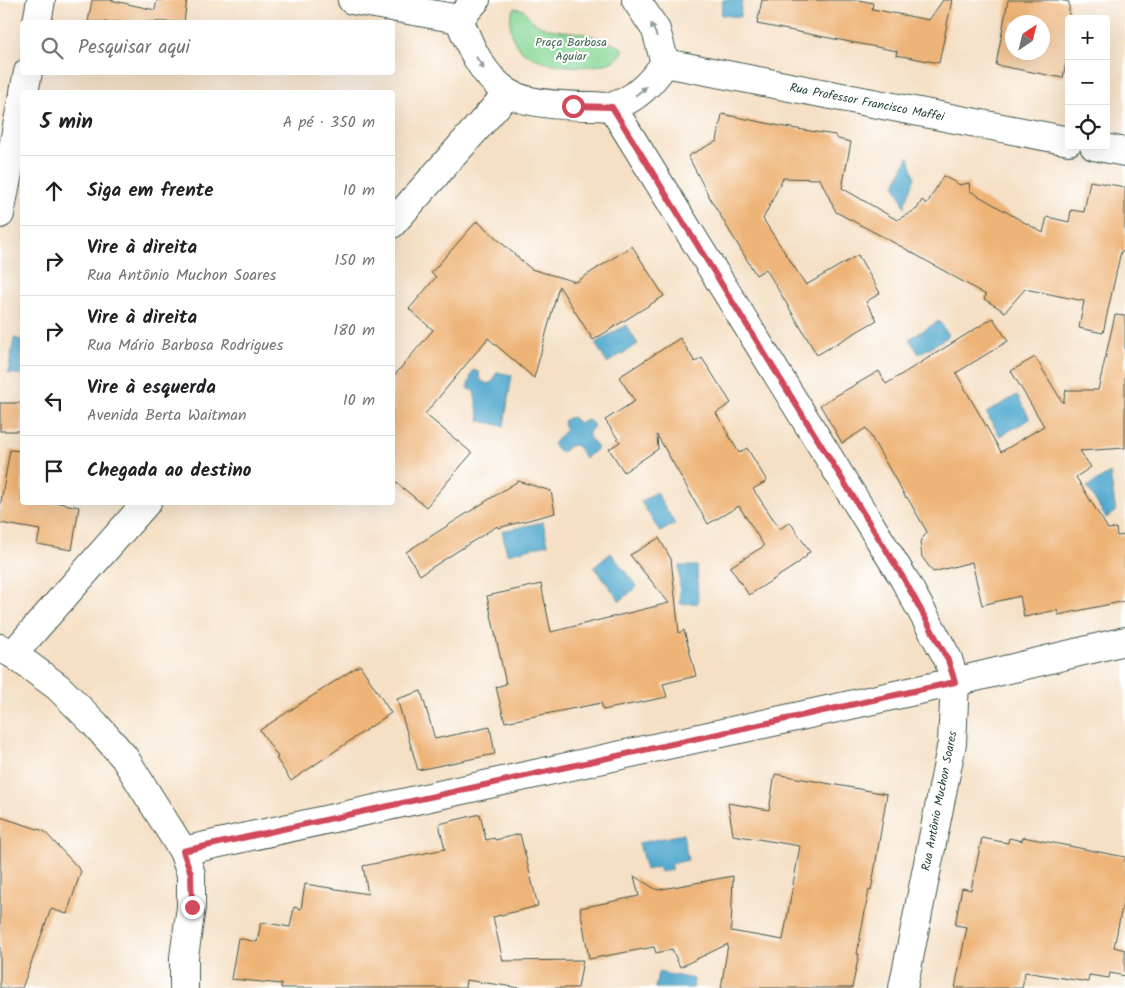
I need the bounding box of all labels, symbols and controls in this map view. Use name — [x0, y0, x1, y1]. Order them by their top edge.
north arrow — [1005, 15, 1050, 60]
map controls — [1065, 15, 1110, 150]
button: + — [1065, 15, 1110, 60]
search box — [20, 20, 395, 75]
one-way arrow — [650, 23, 658, 37]
text: Pesquisar aqui — [78, 33, 190, 63]
park label: Praça Barbosa Aguiar — [535, 33, 607, 66]
icon: search — [38, 34, 66, 62]
one-way arrow — [475, 57, 485, 70]
button: − — [1065, 60, 1110, 105]
street label: Rua Professor Francisco Maffei — [788, 78, 947, 127]
one-way arrow — [634, 85, 647, 96]
route start — [562, 95, 585, 118]
button: locate — [1065, 105, 1110, 150]
text: 5 min — [40, 106, 93, 139]
text: A pé · 350 m — [283, 110, 375, 135]
text: Siga em frente — [87, 176, 214, 206]
icon: ahead — [40, 177, 68, 205]
text: 10 m — [343, 178, 375, 203]
text: Vire à direita — [87, 233, 197, 263]
icon: right — [40, 247, 68, 275]
text: 150 m — [334, 248, 375, 273]
text: Rua Antônio Muchon Soares — [87, 263, 276, 288]
text: Vire à direita — [87, 303, 197, 333]
icon: right — [40, 317, 68, 345]
text: 180 m — [333, 318, 375, 343]
text: Rua Mário Barbosa Rodrigues — [87, 333, 283, 358]
text: Vire à esquerda — [87, 373, 216, 403]
icon: left — [40, 387, 68, 415]
text: 10 m — [343, 388, 375, 413]
text: Avenida Berta Waitman — [87, 403, 247, 428]
text: Chegada ao destino — [87, 456, 252, 486]
icon: arrive — [40, 457, 68, 485]
street label: Rua Antônio Muchon Soares — [917, 730, 962, 873]
route end — [181, 896, 204, 919]

